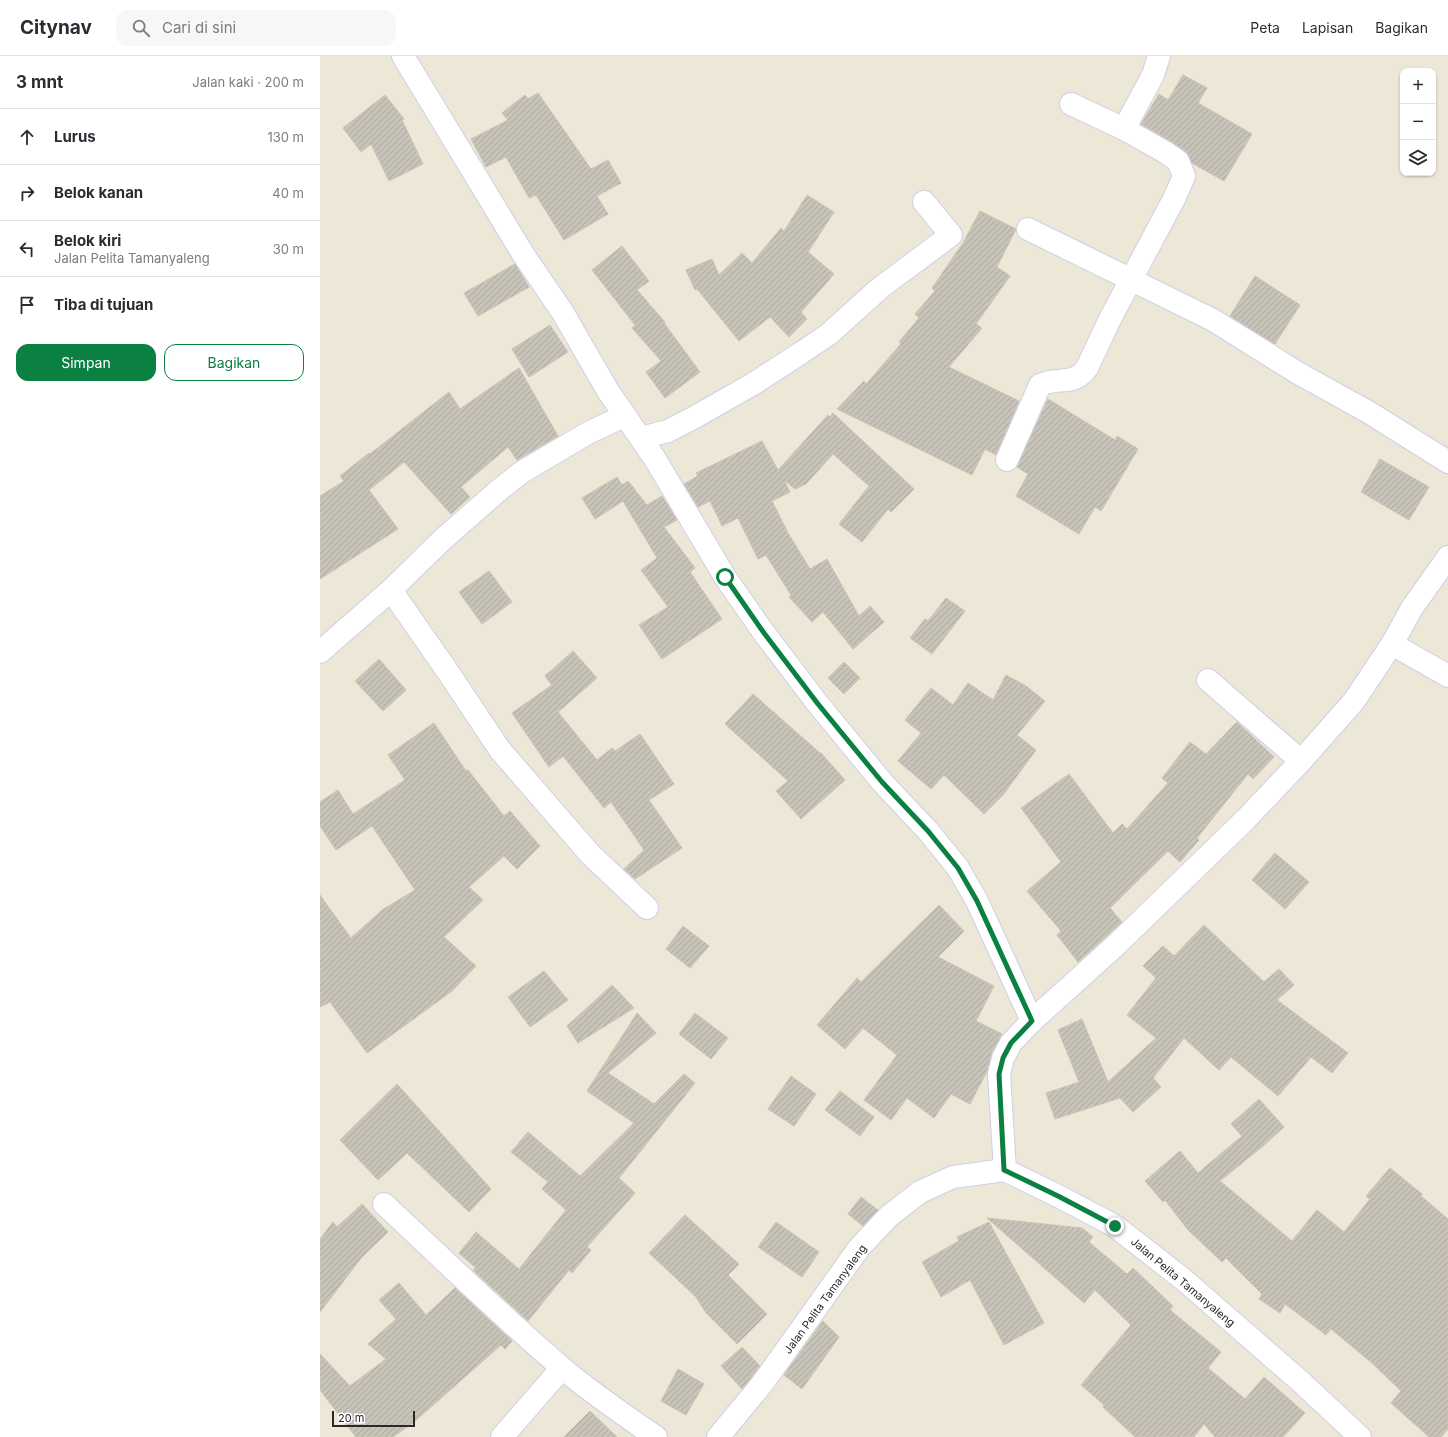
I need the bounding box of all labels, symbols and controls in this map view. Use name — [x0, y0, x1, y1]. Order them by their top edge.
search box — [116, 10, 396, 46]
text: Citynav — [20, 16, 92, 39]
icon: search — [130, 17, 152, 39]
text: Cari di sini — [162, 18, 236, 37]
text: Peta — [1250, 19, 1280, 36]
text: Lapisan — [1302, 19, 1353, 36]
text: Bagikan — [1375, 19, 1428, 36]
map controls — [1400, 68, 1436, 176]
button: + — [1400, 68, 1436, 104]
text: 3 mnt — [16, 72, 63, 92]
text: Jalan kaki · 200 m — [192, 74, 304, 90]
button: − — [1400, 104, 1436, 140]
icon: ahead — [16, 126, 38, 148]
text: Lurus — [54, 127, 96, 146]
text: 130 m — [267, 129, 304, 145]
button: layers — [1400, 140, 1436, 176]
icon: right — [16, 182, 38, 204]
text: Belok kanan — [54, 183, 143, 202]
text: 40 m — [272, 185, 304, 201]
text: Belok kiri — [54, 231, 121, 250]
icon: left — [16, 238, 38, 260]
text: 30 m — [273, 241, 304, 257]
text: Jalan Pelita Tamanyaleng — [54, 250, 210, 266]
icon: arrive — [16, 294, 38, 316]
text: Tiba di tujuan — [54, 295, 153, 314]
button: Simpan — [16, 344, 156, 381]
button: Bagikan — [164, 344, 304, 381]
route start — [716, 568, 734, 586]
route end — [1106, 1217, 1124, 1235]
street label: Jalan Pelita Tamanyaleng — [1128, 1234, 1238, 1330]
street label: Jalan Pelita Tamanyaleng — [781, 1242, 869, 1356]
scale bar — [332, 1409, 415, 1428]
text: 20 m — [338, 1411, 364, 1425]

